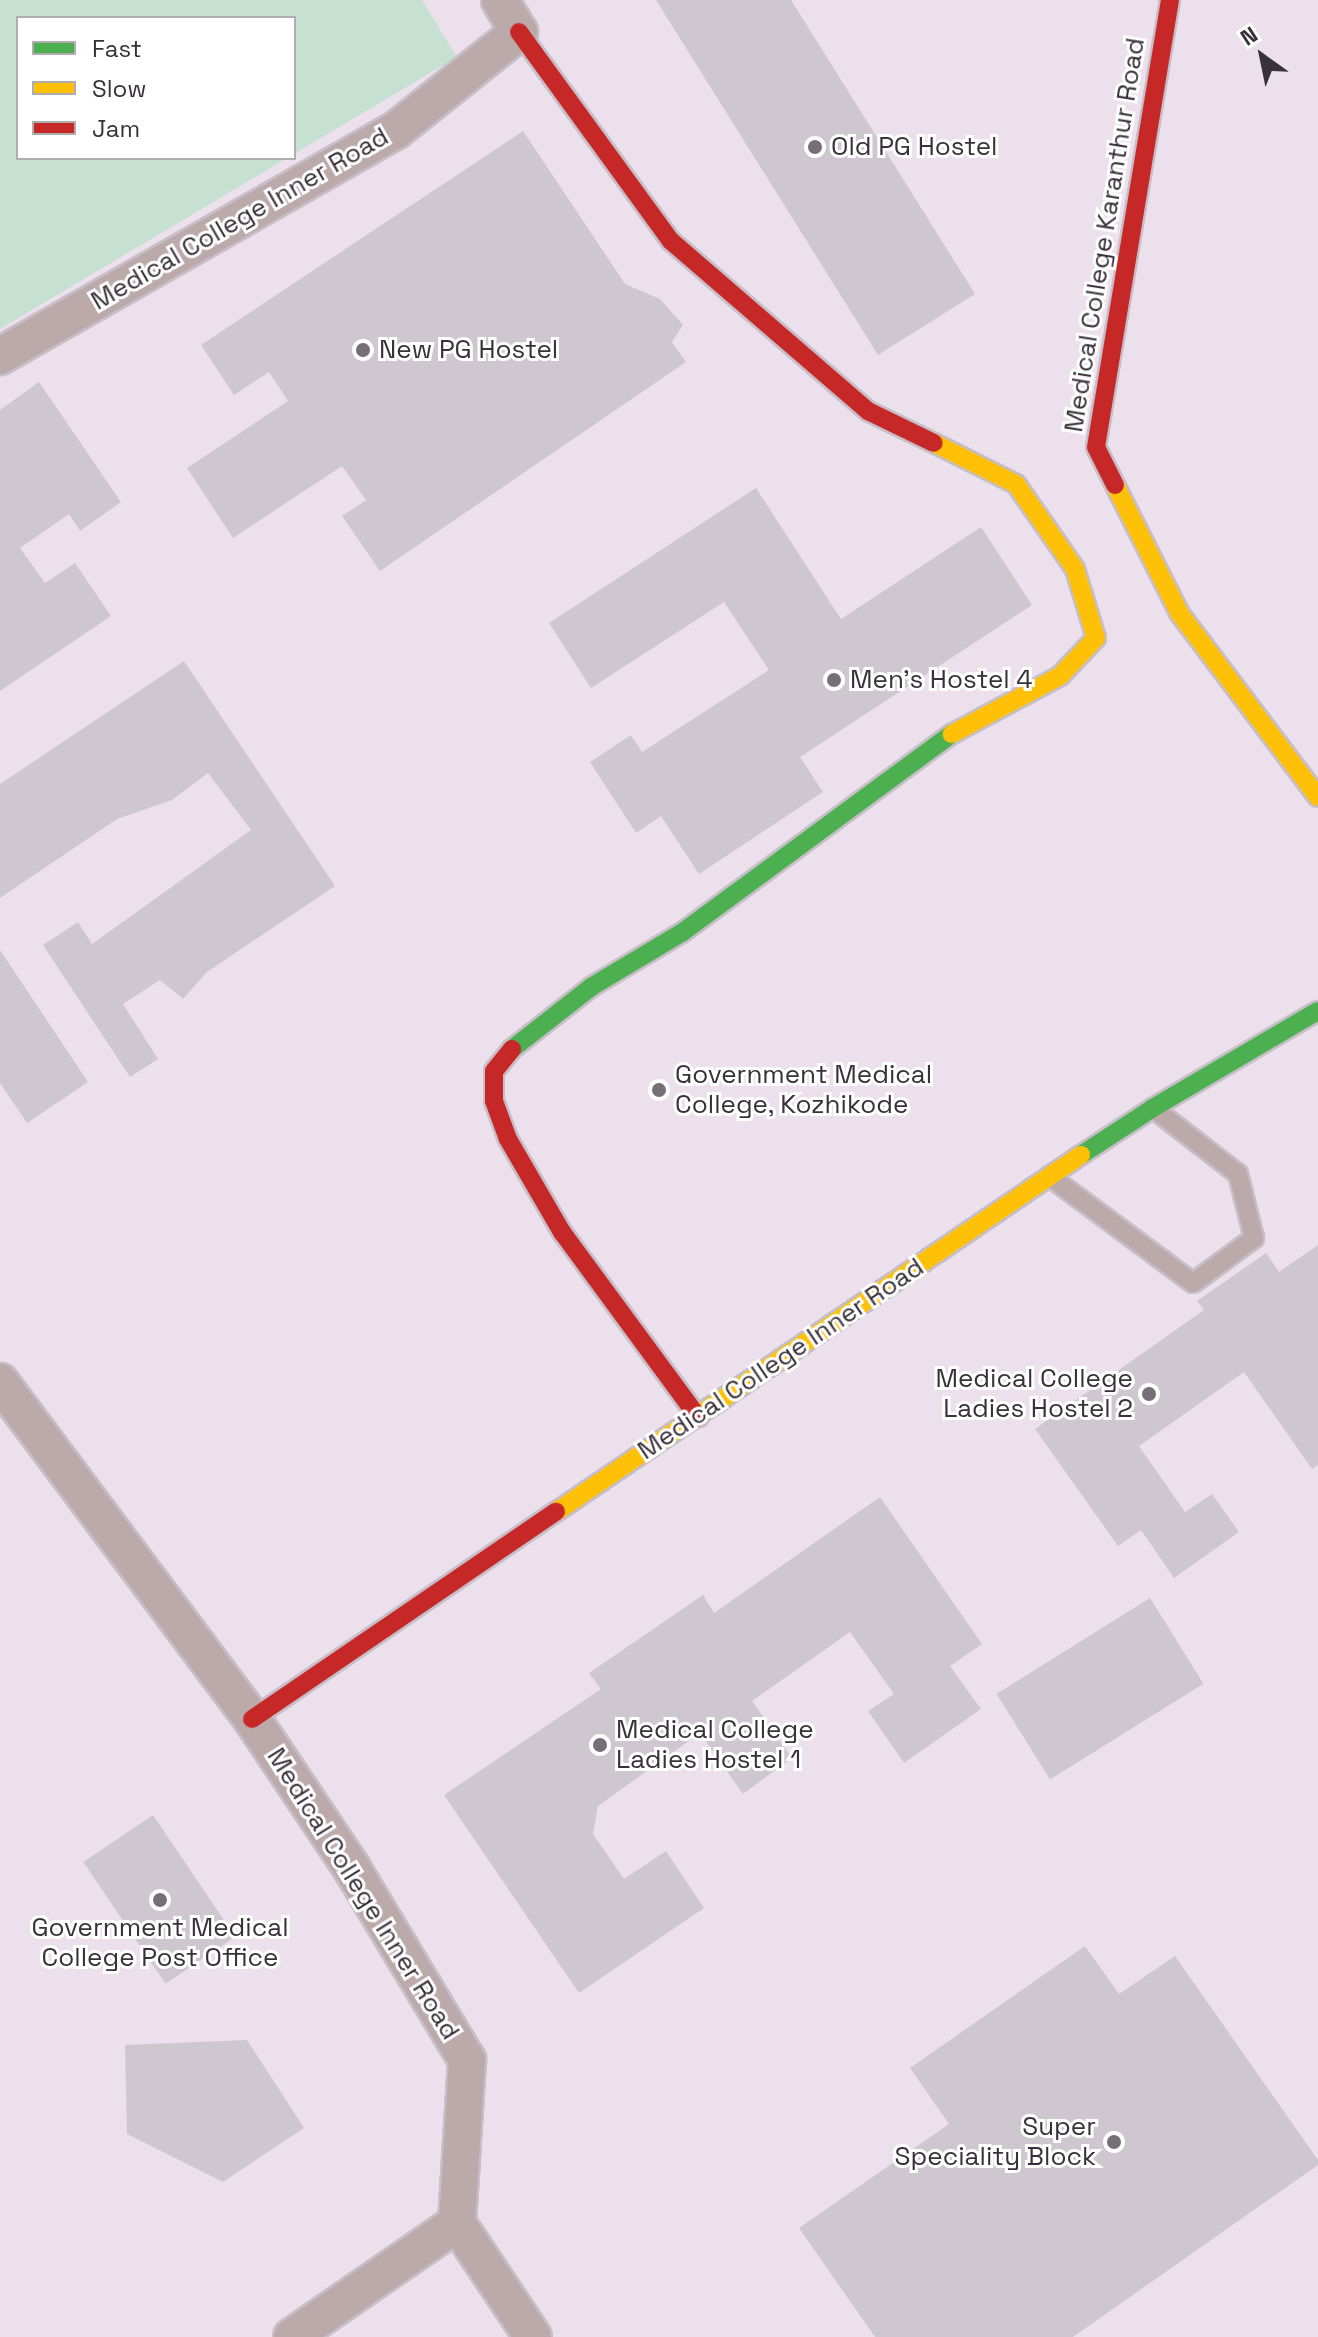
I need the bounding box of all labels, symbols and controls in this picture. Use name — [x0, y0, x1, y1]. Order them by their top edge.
legend — [16, 16, 296, 160]
north arrow — [1222, 16, 1302, 96]
text: N — [1235, 20, 1263, 52]
text: Fast — [92, 33, 142, 64]
street label: Medical College Karanthur Road — [1058, 36, 1152, 434]
text: Slow — [92, 73, 146, 104]
text: Jam — [92, 113, 140, 144]
street label: Medical College Inner Road — [86, 121, 394, 317]
place label: Old PG Hostel — [831, 131, 997, 163]
marker: Old PG Hostel — [806, 138, 824, 156]
place label: New PG Hostel — [379, 334, 558, 366]
marker: New PG Hostel — [354, 341, 372, 359]
place label: Men's Hostel 4 — [850, 664, 1033, 696]
marker: Men's Hostel 4 — [825, 671, 843, 689]
place label: Government Medical College, Kozhikode — [675, 1059, 932, 1120]
marker: Government Medical College, Kozhikode — [650, 1081, 668, 1099]
street label: Medical College Inner Road — [632, 1252, 930, 1466]
place label: Medical College Ladies Hostel 2 — [935, 1363, 1133, 1424]
marker: Medical College Ladies Hostel 2 — [1140, 1385, 1158, 1403]
place label: Medical College Ladies Hostel 1 — [616, 1714, 814, 1776]
marker: Medical College Ladies Hostel 1 — [591, 1736, 609, 1754]
street label: Medical College Inner Road — [260, 1742, 466, 2046]
marker: Government Medical College Post Office — [151, 1891, 169, 1909]
place label: Government Medical College Post Office — [31, 1912, 289, 1974]
place label: Super Speciality Block — [895, 2111, 1096, 2172]
marker: Super Speciality Block — [1103, 2131, 1125, 2153]

